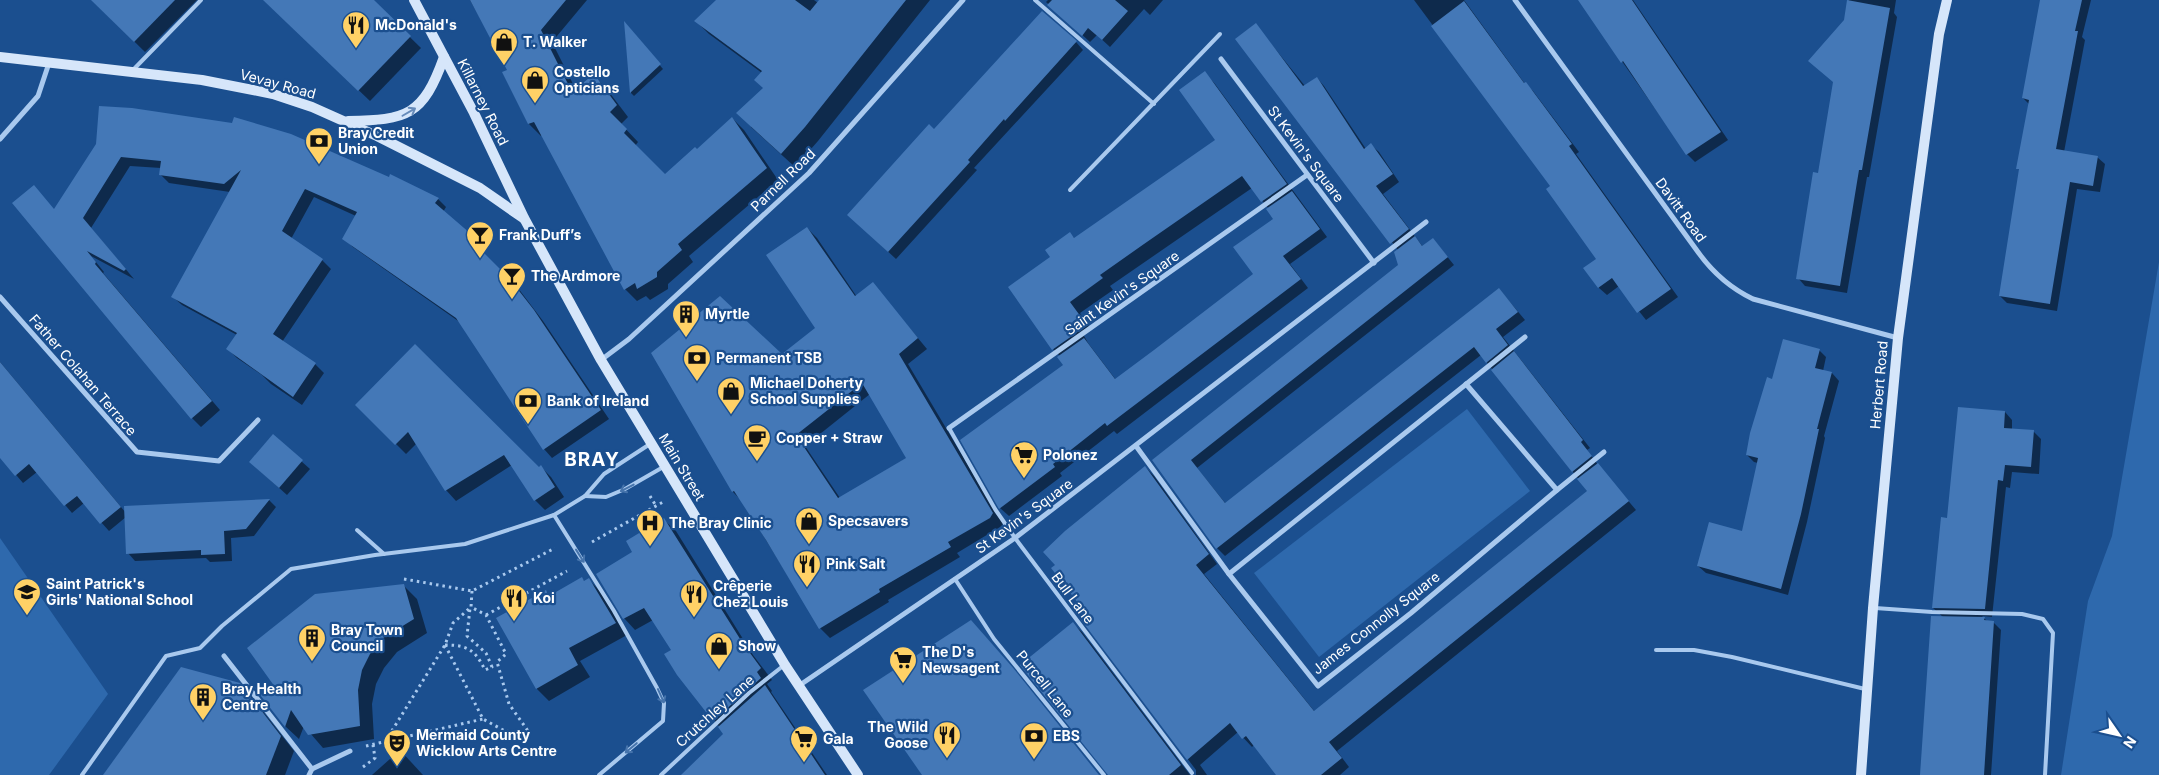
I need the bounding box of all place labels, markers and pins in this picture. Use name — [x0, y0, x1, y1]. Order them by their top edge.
restaurant icon: McDonald's — [341, 10, 371, 49]
place label: McDonald's — [375, 16, 457, 33]
shop icon: T. Walker — [489, 27, 519, 66]
place label: T. Walker — [523, 33, 587, 50]
place label: Costello Opticians — [554, 63, 619, 96]
shop icon: Costello Opticians — [520, 65, 550, 104]
place label: Bray Credit Union — [338, 124, 414, 157]
bank icon: Bray Credit Union — [304, 126, 334, 165]
bar icon: Frank Duff’s — [465, 220, 495, 259]
place label: Frank Duff’s — [499, 226, 582, 243]
bar icon: The Ardmore — [497, 261, 527, 300]
place label: The Ardmore — [531, 267, 620, 284]
building icon: Myrtle — [671, 299, 701, 338]
place label: Myrtle — [705, 305, 750, 322]
bank icon: Permanent TSB — [682, 343, 712, 382]
place label: Permanent TSB — [716, 349, 822, 366]
place label: Michael Doherty School Supplies — [750, 374, 864, 407]
shop icon: Michael Doherty School Supplies — [716, 376, 746, 415]
bank icon: Bank of Ireland — [513, 386, 543, 425]
place label: Bank of Ireland — [547, 392, 649, 409]
cafe icon: Copper + Straw — [742, 423, 772, 462]
place label: Copper + Straw — [776, 429, 883, 446]
supermarket icon: Polonez — [1009, 440, 1039, 479]
place label: Polonez — [1043, 446, 1098, 463]
shop icon: Specsavers — [794, 506, 824, 545]
hospital icon: The Bray Clinic — [635, 508, 665, 547]
place label: Specsavers — [828, 512, 908, 529]
place label: The Bray Clinic — [669, 514, 772, 531]
restaurant icon: Pink Salt — [792, 549, 822, 588]
place label: Pink Salt — [826, 555, 885, 572]
place label: Saint Patrick's Girls' National School — [46, 575, 193, 608]
school or university icon: Saint Patrick's Girls' National School — [12, 577, 42, 616]
place label: Crêperie Chez Louis — [713, 577, 788, 610]
restaurant icon: Crêperie Chez Louis — [679, 579, 709, 618]
restaurant icon: Koi — [499, 583, 529, 622]
place label: Koi — [533, 589, 555, 606]
place label: Bray Town Council — [331, 621, 403, 654]
building icon: Bray Town Council — [297, 623, 327, 662]
shop icon: Show — [704, 631, 734, 670]
place label: Show — [738, 637, 776, 654]
place label: The D's Newsagent — [922, 643, 1000, 676]
supermarket icon: The D's Newsagent — [888, 645, 918, 684]
place label: Bray Health Centre — [222, 680, 301, 713]
building icon: Bray Health Centre — [188, 682, 218, 721]
place label: The Wild Goose — [867, 718, 928, 751]
restaurant icon: The Wild Goose — [932, 720, 962, 759]
bank icon: EBS — [1019, 721, 1049, 760]
supermarket icon: Gala — [789, 724, 819, 763]
place label: Mermaid County Wicklow Arts Centre — [416, 726, 557, 759]
place label: EBS — [1053, 727, 1080, 744]
theatre icon: Mermaid County Wicklow Arts Centre — [382, 728, 412, 767]
place label: Gala — [823, 730, 854, 747]

